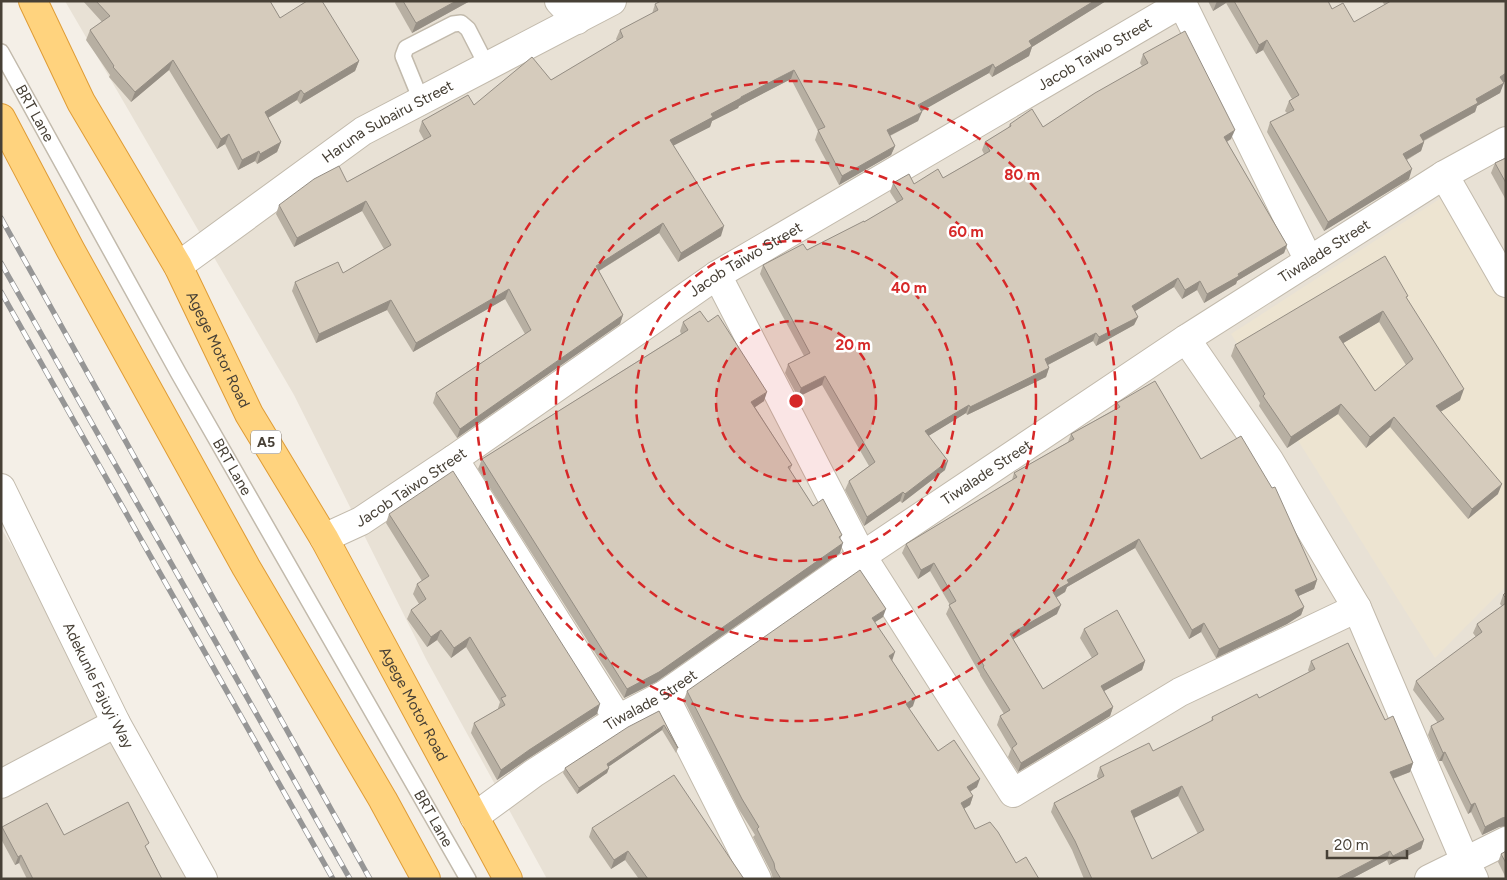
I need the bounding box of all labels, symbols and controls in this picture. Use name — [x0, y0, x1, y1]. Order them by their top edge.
street label: Jacob Taiwo Street — [1034, 14, 1155, 94]
street label: Haruna Subairu Street — [319, 76, 456, 167]
street label: BRT Lane — [12, 82, 58, 145]
text: 80 m — [1004, 166, 1040, 184]
street label: Tiwalade Street — [1275, 215, 1374, 287]
street label: Jacob Taiwo Street — [686, 218, 806, 301]
text: 60 m — [948, 223, 984, 241]
text: 40 m — [891, 279, 927, 297]
street label: Agege Motor Road — [183, 288, 254, 411]
text: 20 m — [835, 336, 871, 354]
centre of rings — [787, 392, 805, 410]
road number: A5 — [251, 431, 281, 454]
street label: BRT Lane — [209, 435, 256, 499]
street label: Tiwalade Street — [938, 436, 1035, 509]
street label: Jacob Taiwo Street — [353, 444, 470, 531]
street label: Adekunle Fajuyi Way — [59, 619, 137, 752]
street label: Agege Motor Road — [375, 644, 452, 764]
street label: Tiwalade Street — [601, 665, 701, 734]
street label: BRT Lane — [410, 787, 457, 850]
scale bar — [1327, 828, 1407, 860]
text: 20 m — [1334, 836, 1368, 854]

